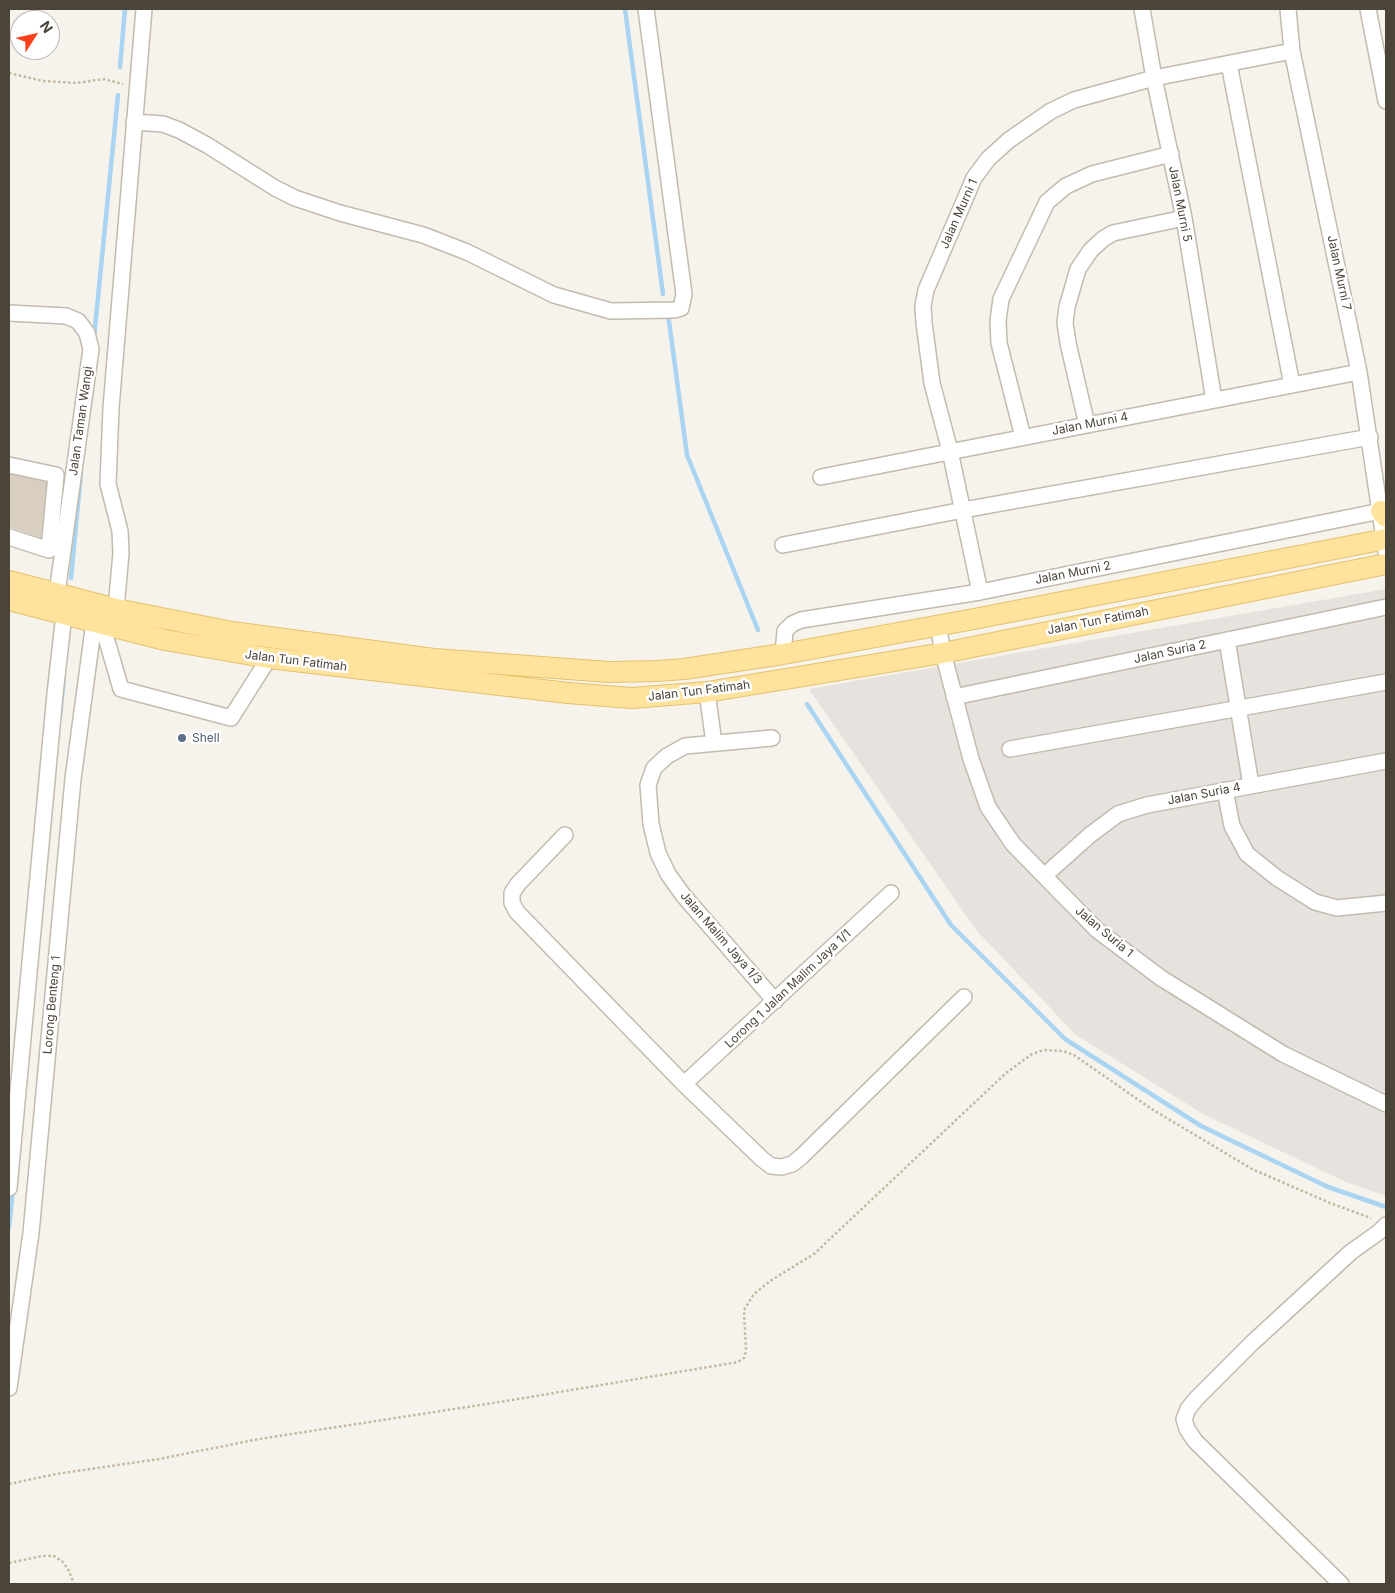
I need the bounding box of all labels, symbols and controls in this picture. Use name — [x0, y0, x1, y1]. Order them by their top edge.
north arrow — [10, 10, 60, 60]
text: N — [37, 17, 57, 36]
street label: Jalan Murni 5 — [1166, 165, 1194, 243]
street label: Jalan Murni 1 — [937, 177, 981, 251]
street label: Jalan Murni 7 — [1324, 234, 1354, 312]
street label: Jalan Taman Wangi — [66, 365, 96, 477]
street label: Jalan Murni 4 — [1051, 410, 1129, 438]
street label: Jalan Murni 2 — [1034, 559, 1112, 587]
street label: Jalan Tun Fatimah — [1046, 604, 1150, 638]
street label: Jalan Suria 2 — [1133, 637, 1207, 667]
street label: Jalan Tun Fatimah — [244, 648, 348, 674]
street label: Jalan Tun Fatimah — [647, 678, 751, 704]
place label: Shell — [192, 731, 220, 745]
marker: Shell — [176, 732, 188, 744]
street label: Jalan Suria 4 — [1166, 780, 1242, 808]
street label: Jalan Malim Jaya 1/3 — [677, 889, 765, 987]
street label: Jalan Suria 1 — [1072, 904, 1136, 960]
street label: Lorong 1 Jalan Malim Jaya 1/1 — [722, 927, 854, 1051]
street label: Lorong Benteng 1 — [41, 955, 63, 1055]

